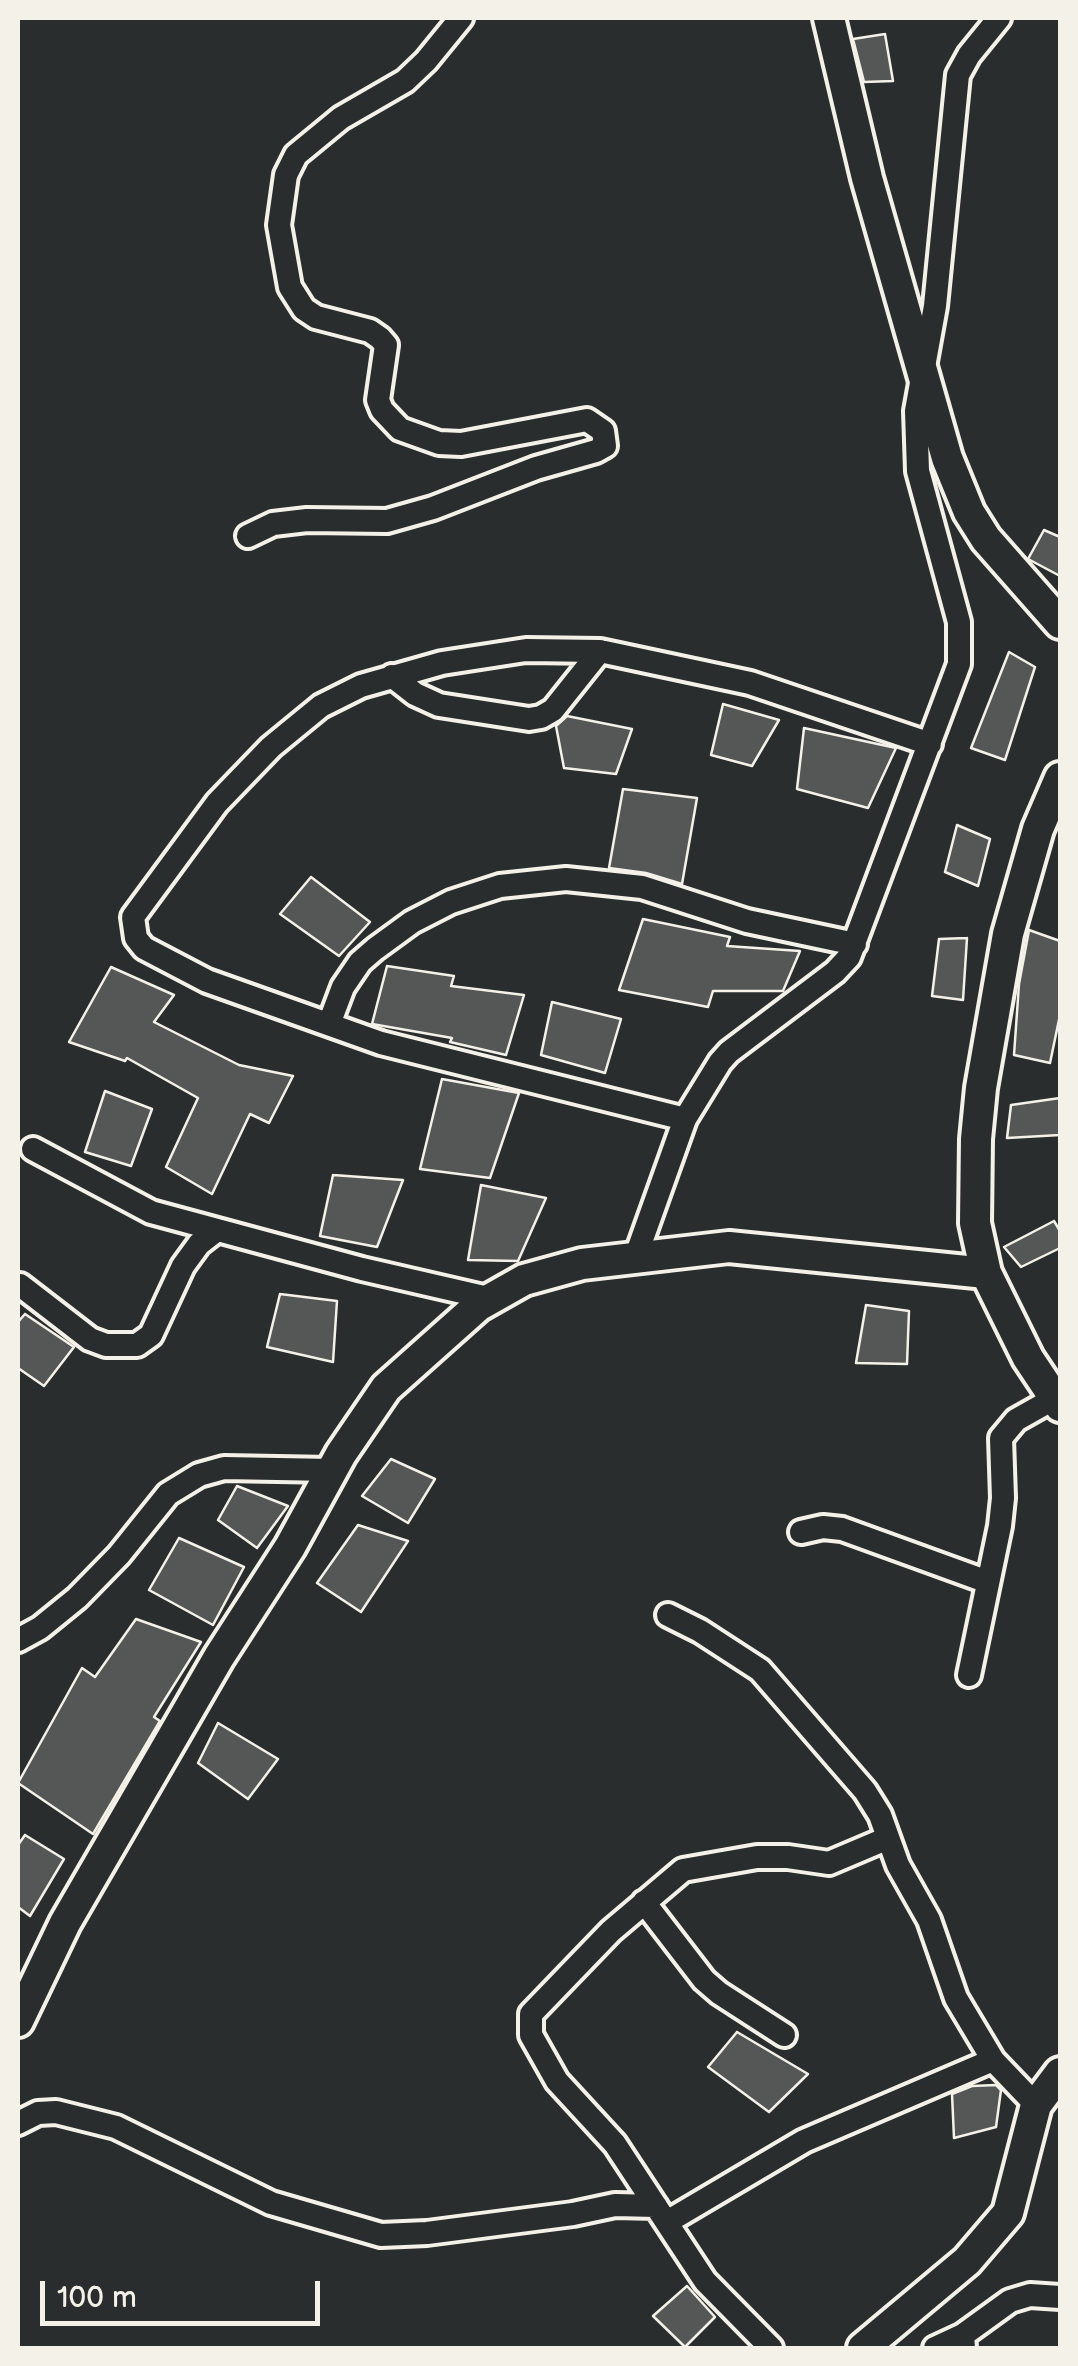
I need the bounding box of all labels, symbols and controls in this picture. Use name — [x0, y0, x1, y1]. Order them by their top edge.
scale bar — [45, 2261, 325, 2323]
text: 100 m — [57, 2280, 137, 2316]

